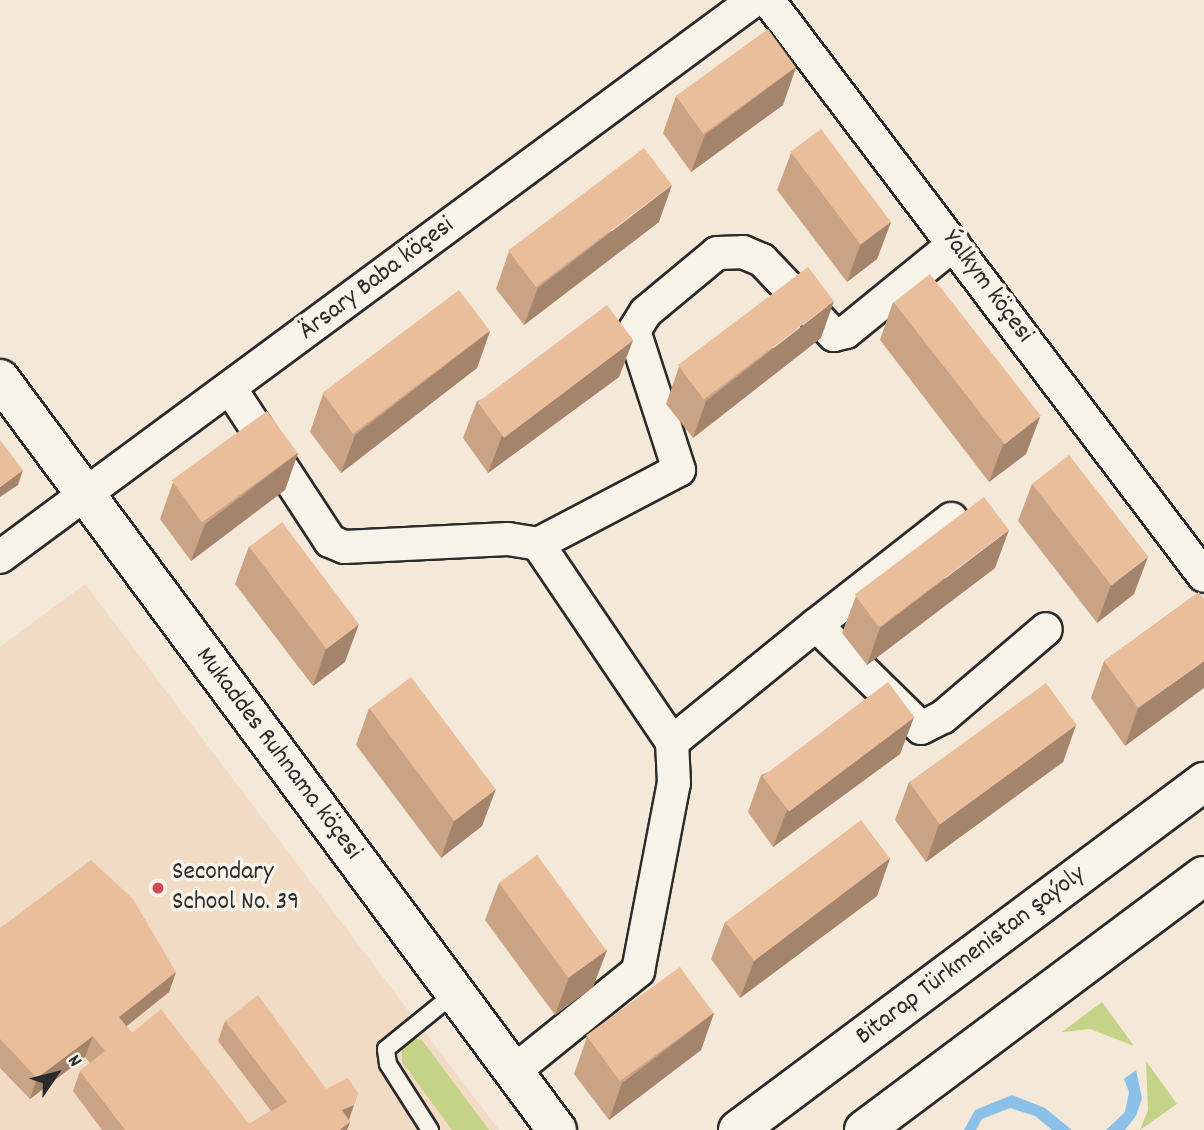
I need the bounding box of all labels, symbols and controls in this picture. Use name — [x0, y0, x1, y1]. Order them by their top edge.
street label: Ärsary Baba köçesi — [293, 211, 461, 347]
street label: Ýalkym köçesi — [935, 225, 1039, 349]
street label: Mukaddes Ruhnama köçesi — [188, 642, 368, 866]
place label: Secondary School No. 39 — [172, 857, 299, 918]
street label: Bitarap Türkmenistan şaýoly — [850, 859, 1092, 1053]
marker: Secondary School No. 39 — [150, 880, 166, 896]
north arrow — [21, 1039, 91, 1109]
text: N — [60, 1050, 87, 1073]

